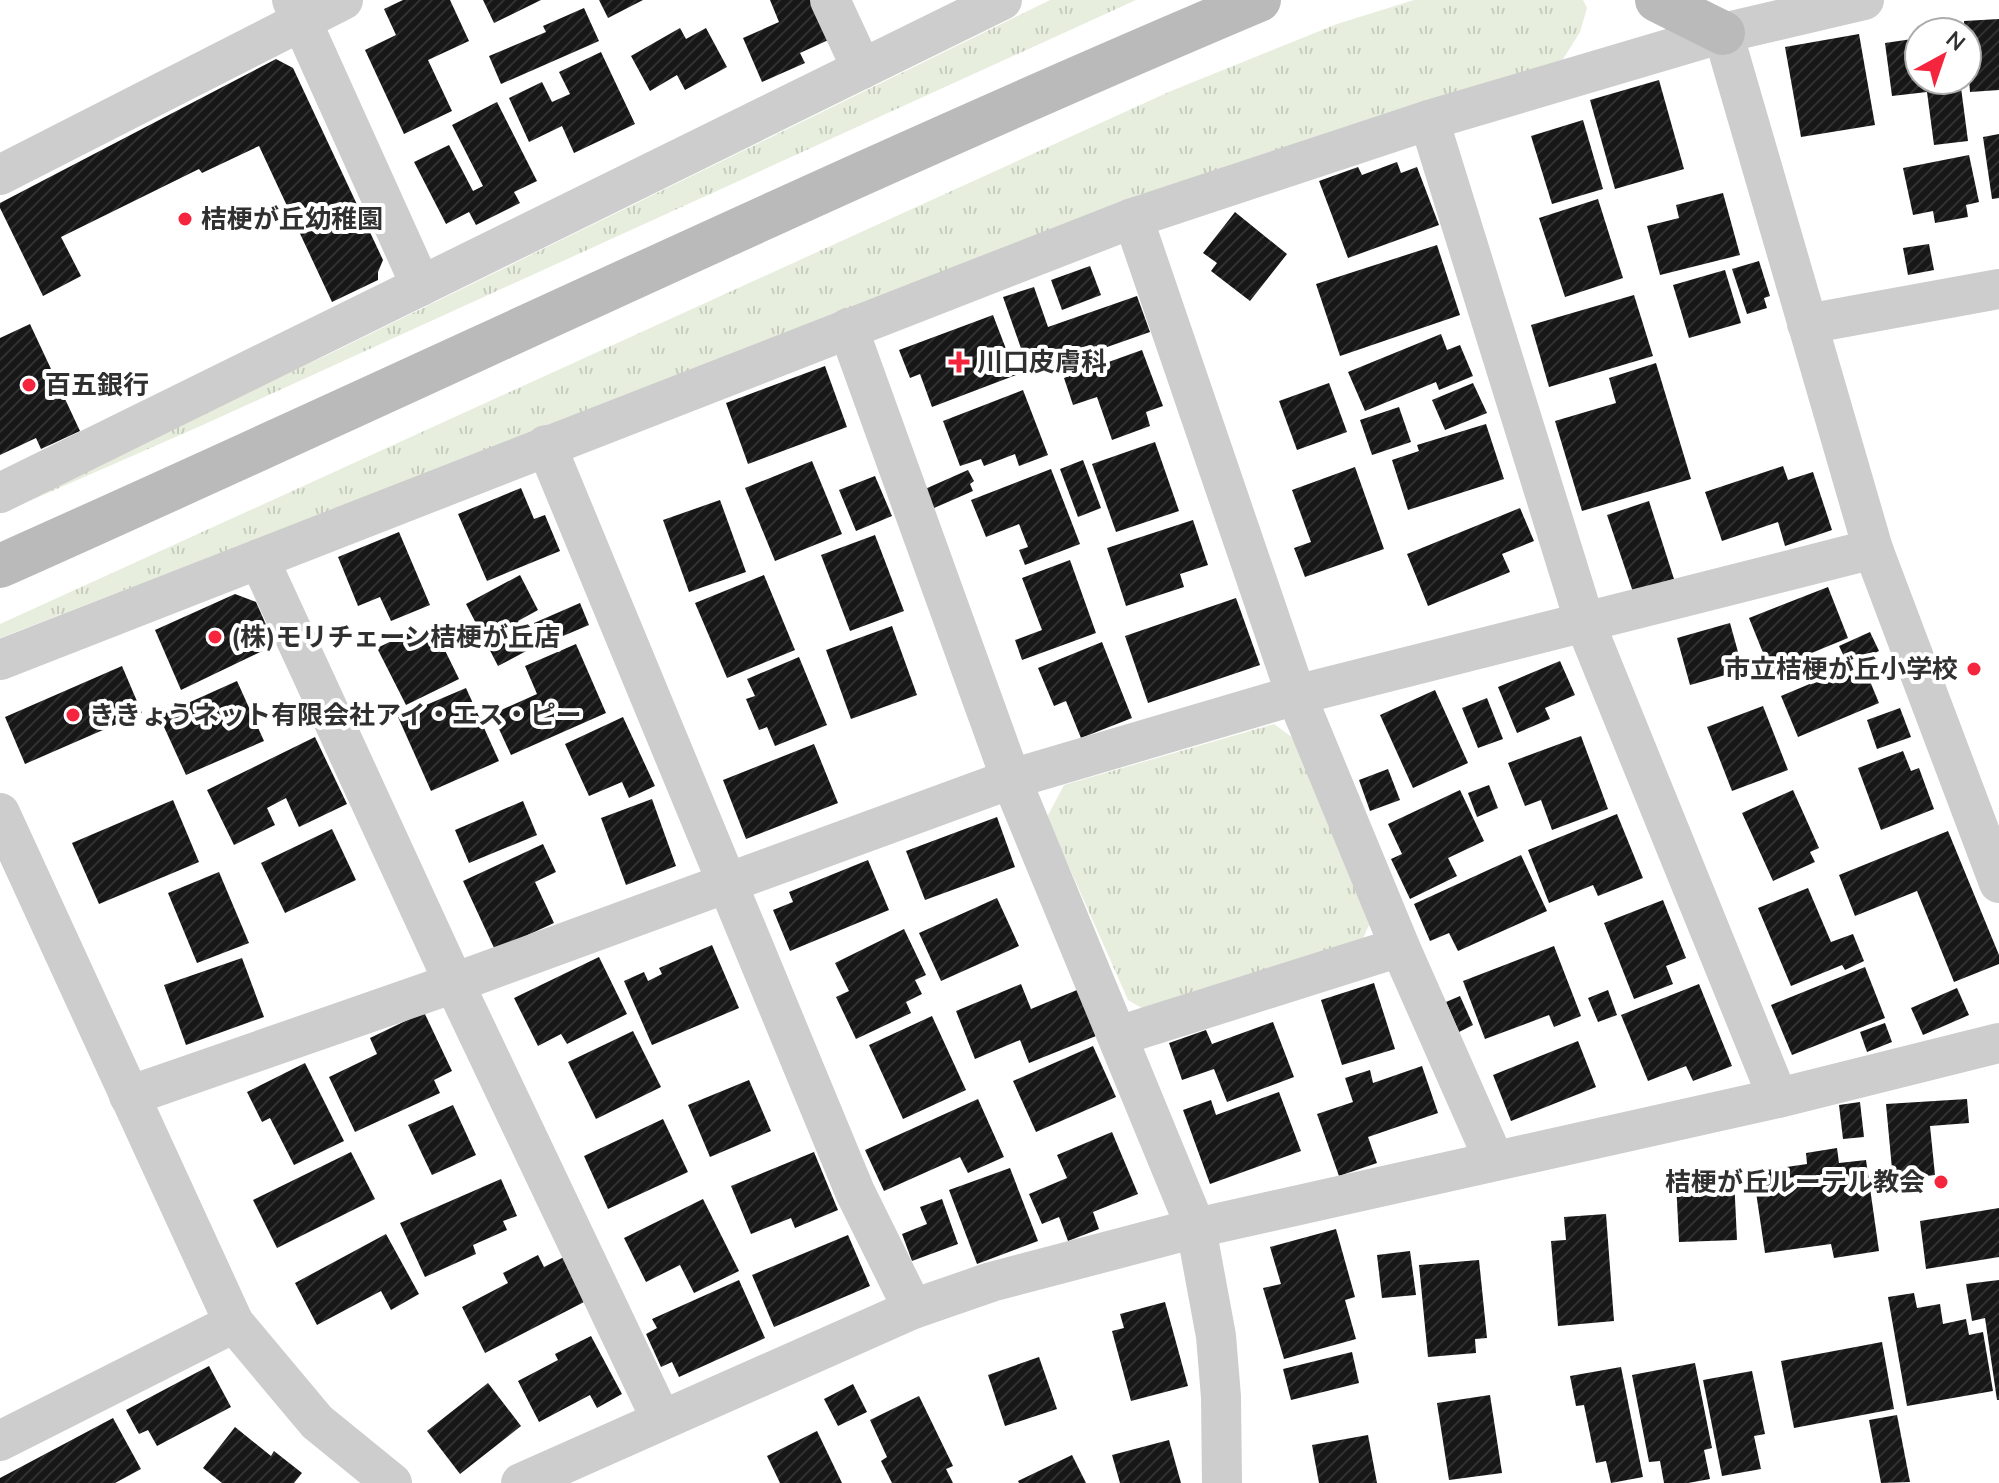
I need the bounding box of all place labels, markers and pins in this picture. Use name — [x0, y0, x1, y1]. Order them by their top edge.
place label: 桔梗が丘幼稚園 — [201, 202, 383, 237]
marker: 桔梗が丘幼稚園 — [176, 210, 194, 228]
place label: 川口皮膚科 — [977, 345, 1107, 380]
marker: 川口皮膚科 — [948, 351, 970, 373]
place label: 百五銀行 — [45, 368, 149, 403]
marker: 百五銀行 — [20, 376, 38, 394]
place label: (株)モリチェーン桔梗が丘店 — [231, 620, 560, 655]
marker: (株)モリチェーン桔梗が丘店 — [206, 628, 224, 646]
place label: 市立桔梗が丘小学校 — [1724, 652, 1958, 687]
marker: 市立桔梗が丘小学校 — [1965, 660, 1983, 678]
place label: ききょうネット有限会社アイ・エス・ピー — [89, 698, 582, 733]
marker: ききょうネット有限会社アイ・エス・ピー — [64, 706, 82, 724]
place label: 桔梗が丘ルーテル教会 — [1665, 1165, 1925, 1200]
marker: 桔梗が丘ルーテル教会 — [1932, 1173, 1950, 1191]

